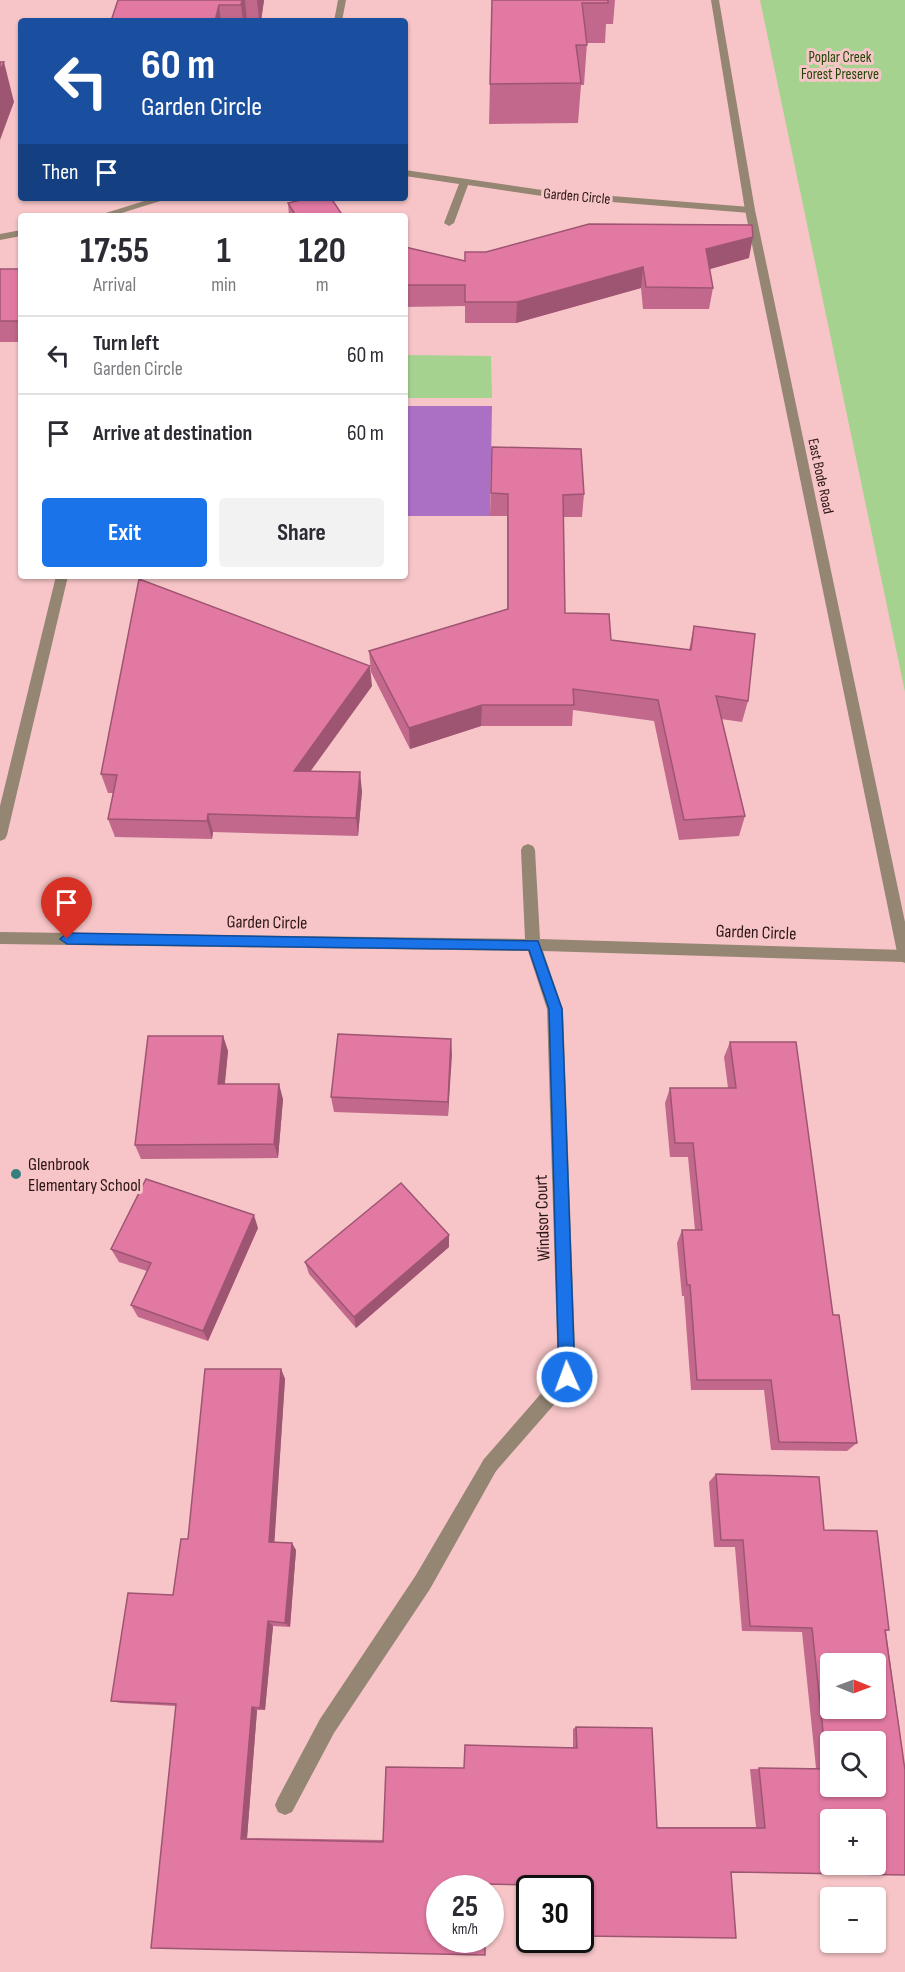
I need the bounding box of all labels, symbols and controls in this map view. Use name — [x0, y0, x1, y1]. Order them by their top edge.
text: 60 m — [141, 40, 215, 91]
icon: left — [42, 42, 120, 120]
park label: Poplar Creek Forest Preserve — [801, 48, 879, 84]
text: Garden Circle — [141, 91, 262, 123]
icon: arrive — [90, 156, 123, 189]
text: Then — [42, 159, 78, 186]
street label: Garden Circle — [543, 184, 611, 209]
text: 17:55 — [80, 230, 149, 273]
text: 1 — [217, 230, 231, 273]
text: 120 — [298, 230, 346, 273]
text: Arrival — [93, 273, 136, 297]
text: min — [211, 273, 236, 297]
text: m — [316, 273, 329, 297]
text: Turn left — [93, 330, 159, 357]
icon: left — [42, 339, 75, 372]
text: 60 m — [347, 342, 384, 369]
text: Garden Circle — [93, 357, 183, 381]
icon: arrive — [42, 417, 75, 450]
text: Arrive at destination — [93, 420, 252, 447]
text: 60 m — [347, 420, 384, 447]
street label: East Bode Road — [803, 437, 838, 516]
button: Exit — [42, 498, 207, 567]
button: Share — [219, 498, 384, 567]
pin — [41, 877, 92, 939]
icon: arrive — [50, 886, 83, 919]
street label: Garden Circle — [226, 911, 308, 934]
street label: Garden Circle — [715, 921, 797, 944]
place label: Glenbrook Elementary School — [28, 1154, 141, 1196]
marker: Glenbrook Elementary School — [9, 1167, 23, 1181]
street label: Windsor Court — [530, 1174, 555, 1262]
position arrow — [535, 1345, 599, 1409]
north arrow — [820, 1653, 886, 1719]
map controls — [820, 1653, 886, 1953]
button: search — [820, 1731, 886, 1797]
button: + — [820, 1809, 886, 1875]
speed limit sign: 30 — [516, 1875, 594, 1953]
button: − — [820, 1887, 886, 1953]
text: 25 — [452, 1889, 478, 1925]
text: km/h — [452, 1920, 478, 1939]

